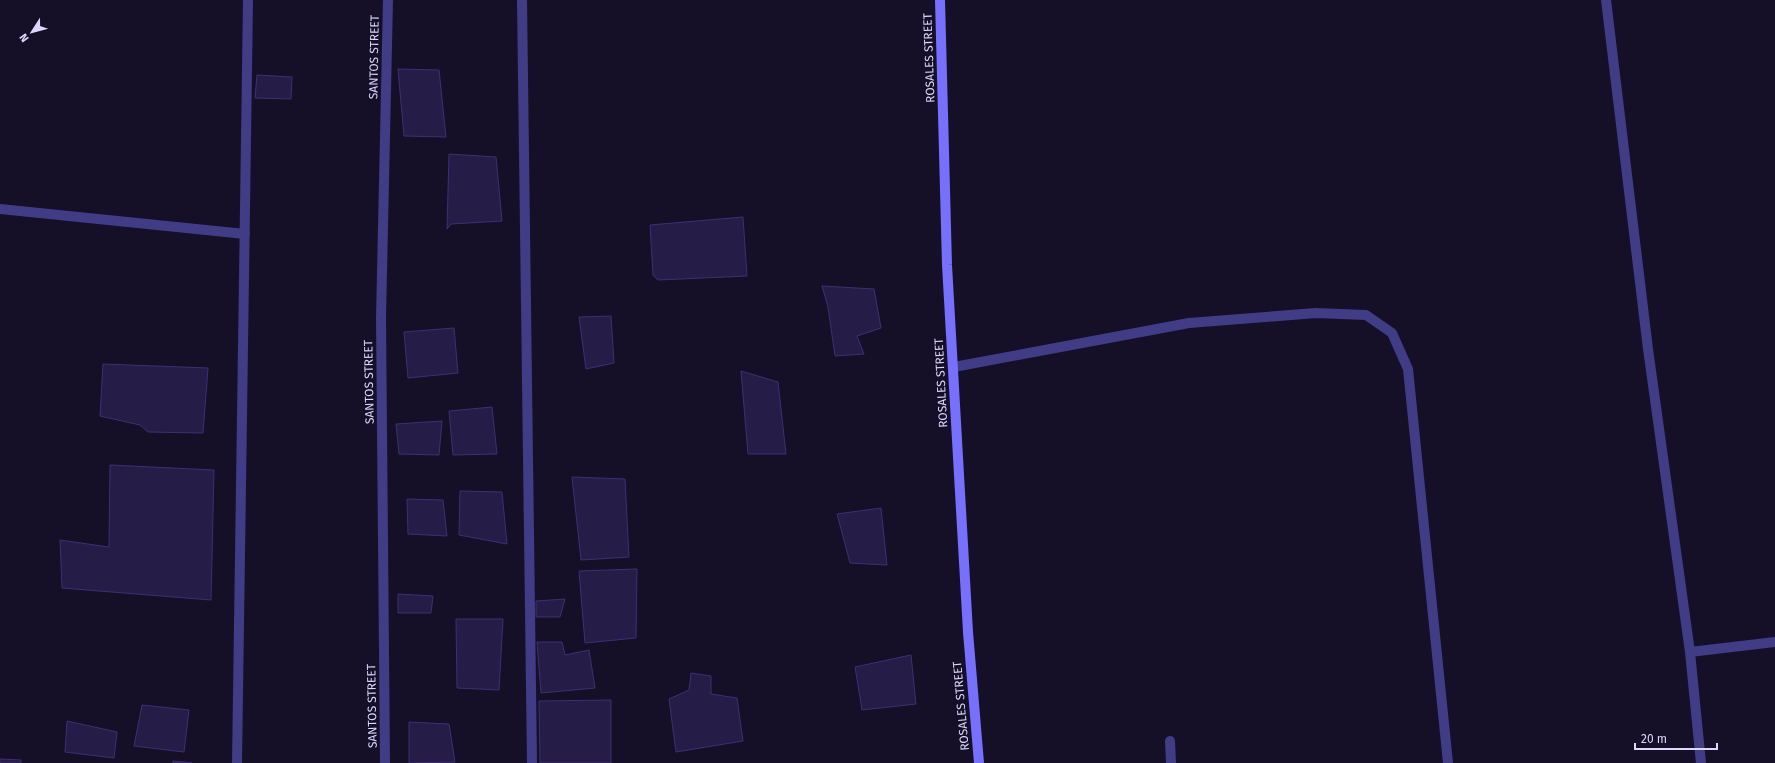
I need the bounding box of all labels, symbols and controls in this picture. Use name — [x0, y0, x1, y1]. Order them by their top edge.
north arrow — [12, 12, 52, 52]
street label: ROSALES STREET — [920, 12, 938, 103]
street label: SANTOS STREET — [366, 14, 382, 99]
text: N — [17, 31, 32, 44]
street label: ROSALES STREET — [932, 337, 950, 428]
street label: SANTOS STREET — [361, 339, 377, 424]
street label: ROSALES STREET — [950, 660, 972, 751]
street label: SANTOS STREET — [364, 663, 380, 748]
scale bar — [1635, 725, 1717, 751]
text: 20 m — [1641, 732, 1667, 746]

